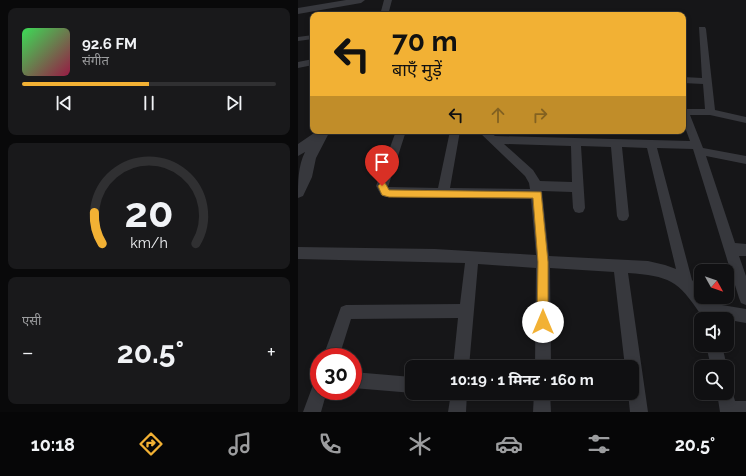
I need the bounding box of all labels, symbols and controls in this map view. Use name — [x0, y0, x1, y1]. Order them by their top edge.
text: 70 m — [392, 25, 458, 58]
icon: left — [326, 28, 378, 80]
text: 92.6 FM — [82, 35, 137, 53]
text: संगीत — [82, 53, 109, 68]
text: बाएँ मुड़ें — [392, 59, 442, 80]
icon: previous — [53, 92, 75, 114]
icon: pause — [138, 92, 160, 114]
icon: next — [223, 92, 245, 114]
icon: left — [445, 104, 467, 126]
icon: ahead — [487, 104, 509, 126]
icon: right — [529, 104, 551, 126]
pin — [365, 145, 399, 186]
icon: arrive — [371, 151, 393, 173]
text: 20 — [125, 188, 173, 237]
text: km/h — [130, 235, 168, 251]
north arrow — [694, 264, 734, 304]
map controls — [694, 264, 734, 400]
position arrow — [522, 301, 564, 343]
button: sound — [694, 312, 734, 352]
text: एसी — [22, 313, 41, 328]
text: 20.5° — [117, 335, 184, 370]
text: − — [22, 339, 34, 365]
text: + — [267, 339, 276, 365]
speed limit sign: 30 — [310, 348, 362, 400]
button: search — [694, 360, 734, 400]
text: 10:19 · 1 मिनट · 160 m — [450, 371, 594, 389]
icon: directions — [137, 430, 165, 458]
icon: music — [226, 430, 254, 458]
icon: phone — [316, 430, 344, 458]
icon: climate — [406, 430, 434, 458]
icon: car — [495, 430, 523, 458]
icon: filters — [585, 430, 613, 458]
text: 10:18 — [31, 434, 75, 455]
text: 20.5° — [675, 434, 715, 455]

